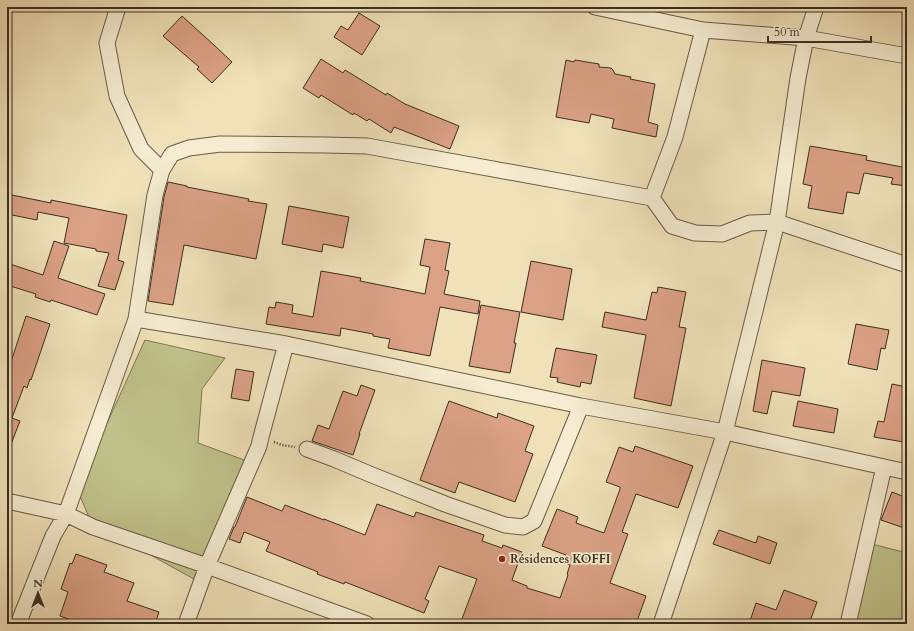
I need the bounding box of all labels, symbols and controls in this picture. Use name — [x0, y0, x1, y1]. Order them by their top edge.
scale bar — [768, 18, 871, 44]
text: 50 m — [774, 24, 801, 40]
place label: Résidences KOFFI — [510, 551, 611, 567]
marker: Résidences KOFFI — [497, 554, 507, 564]
north arrow — [18, 573, 58, 613]
text: N — [33, 576, 43, 591]

